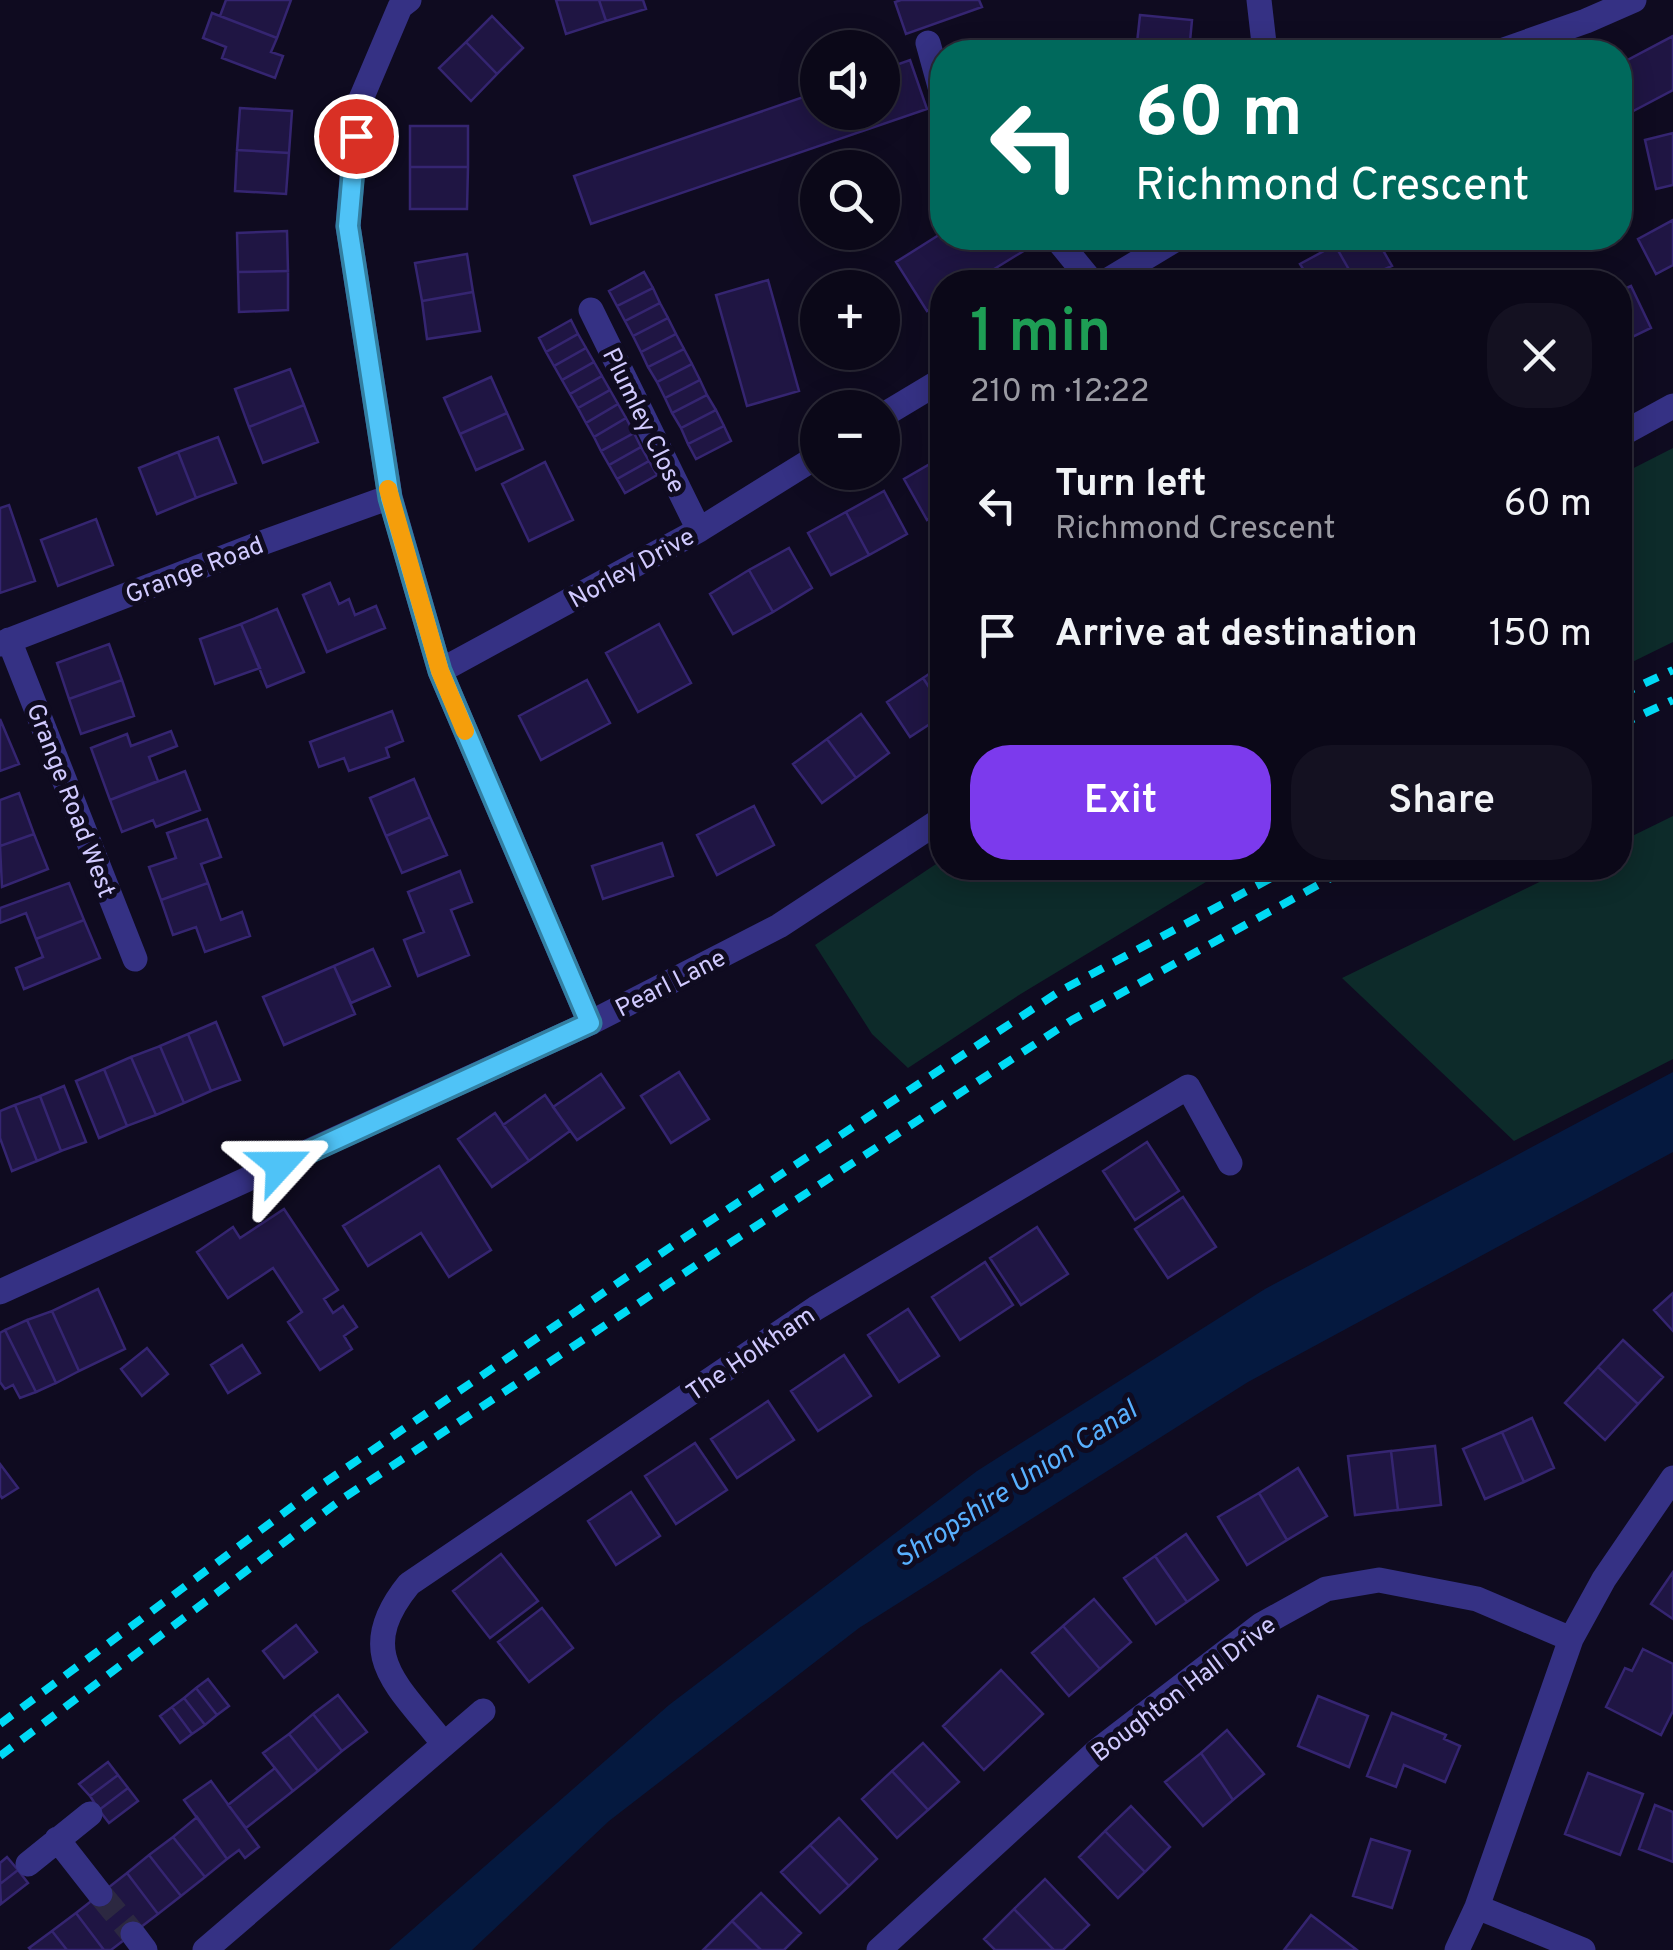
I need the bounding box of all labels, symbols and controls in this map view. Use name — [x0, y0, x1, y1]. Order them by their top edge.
map controls — [800, 30, 900, 490]
button: sound — [800, 30, 900, 130]
text: 60 m — [1135, 72, 1303, 161]
icon: left — [970, 80, 1100, 210]
pin — [314, 94, 399, 179]
icon: arrive — [329, 109, 384, 164]
button: search — [800, 150, 900, 250]
text: Richmond Crescent — [1135, 159, 1529, 216]
button: + — [800, 270, 900, 370]
text: 1 min — [970, 297, 1111, 373]
button: close — [1487, 303, 1592, 408]
street label: Plumley Close — [593, 343, 691, 499]
text: 210 m · 12:22 — [970, 373, 1150, 413]
button: − — [800, 390, 900, 490]
text: Turn left — [1055, 461, 1207, 510]
icon: left — [970, 478, 1025, 533]
text: 60 m — [1504, 481, 1592, 530]
text: Richmond Crescent — [1055, 510, 1335, 550]
street label: Norley Drive — [564, 522, 701, 617]
street label: Grange Road — [121, 531, 269, 613]
icon: arrive — [970, 608, 1025, 663]
text: Arrive at destination — [1055, 611, 1418, 660]
text: 150 m — [1489, 611, 1592, 660]
street label: Grange Road West — [17, 699, 121, 903]
button: Exit — [970, 745, 1271, 860]
button: Share — [1291, 745, 1592, 860]
street label: Pearl Lane — [611, 943, 732, 1026]
position arrow — [228, 1113, 332, 1217]
street label: The Holkham — [681, 1301, 822, 1410]
water label: Shropshire Union Canal — [889, 1393, 1146, 1577]
street label: Boughton Hall Drive — [1086, 1610, 1284, 1770]

